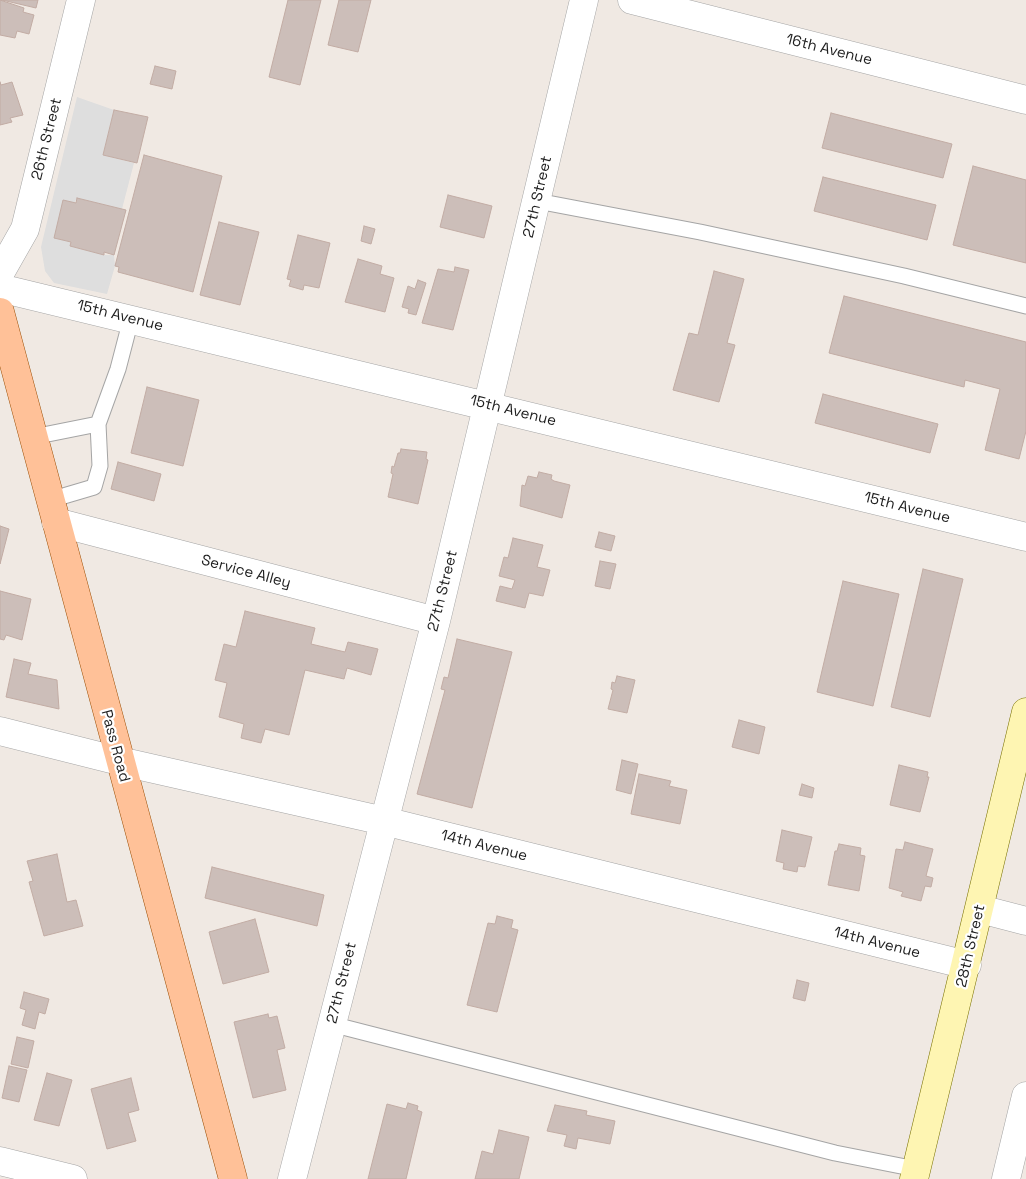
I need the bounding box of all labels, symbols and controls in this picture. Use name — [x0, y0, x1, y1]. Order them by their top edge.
street label: 16th Avenue — [784, 31, 874, 69]
street label: 26th Street — [28, 96, 66, 182]
street label: 27th Street — [520, 154, 556, 240]
street label: 15th Avenue — [75, 297, 165, 335]
street label: 15th Avenue — [468, 392, 558, 430]
street label: 15th Avenue — [862, 489, 952, 527]
street label: 27th Street — [424, 548, 462, 634]
street label: Service Alley — [199, 551, 293, 593]
street label: Pass Road — [97, 708, 133, 784]
street label: 14th Avenue — [439, 827, 529, 865]
street label: 28th Street — [953, 903, 989, 989]
street label: 14th Avenue — [832, 924, 922, 962]
street label: 27th Street — [323, 940, 361, 1026]

